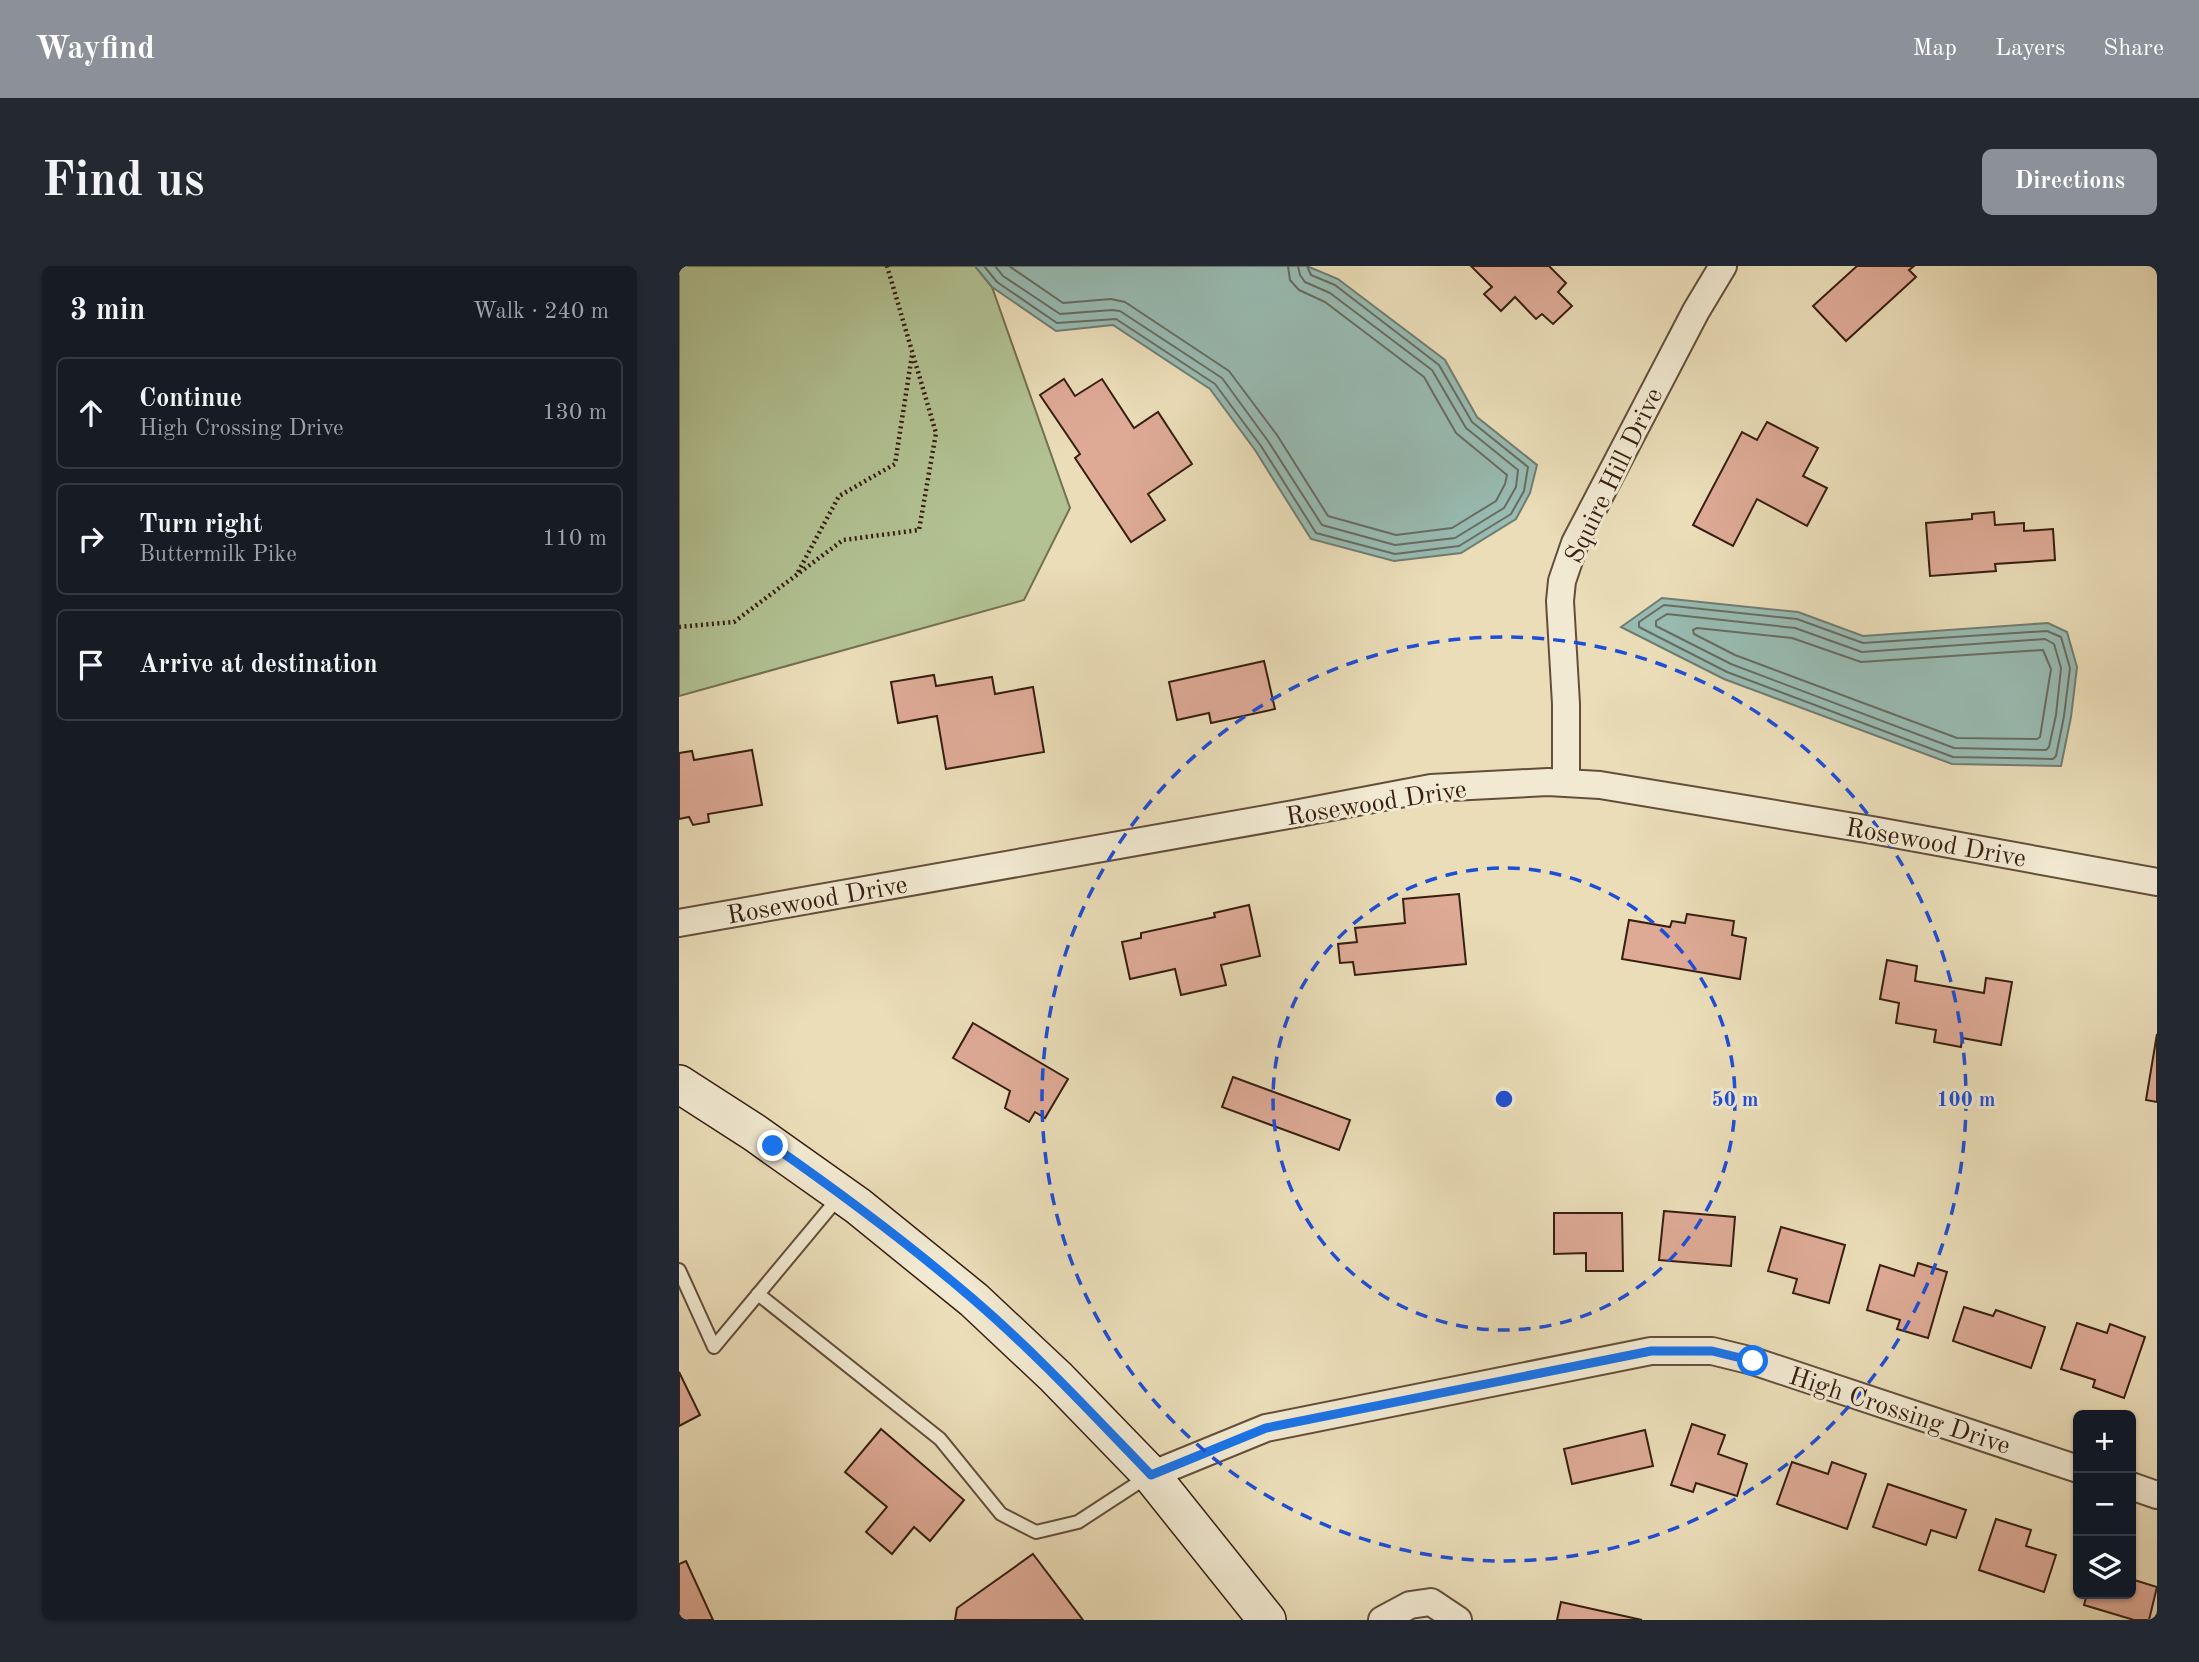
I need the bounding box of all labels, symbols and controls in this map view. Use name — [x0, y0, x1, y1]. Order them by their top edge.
text: Wayfind — [35, 33, 155, 66]
text: Map — [1913, 37, 1957, 61]
text: Layers — [1995, 37, 2065, 61]
text: Share — [2103, 37, 2164, 61]
button: Directions — [1982, 149, 2157, 215]
text: Find us — [42, 158, 205, 207]
text: 3 min — [70, 296, 145, 326]
text: Walk · 240 m — [473, 300, 609, 323]
street label: Squire Hill Drive — [1561, 384, 1668, 568]
text: Continue — [139, 386, 242, 412]
icon: ahead — [72, 394, 110, 432]
text: 130 m — [542, 401, 607, 424]
text: High Crossing Drive — [139, 417, 344, 440]
text: Turn right — [139, 512, 262, 538]
icon: right — [72, 520, 110, 558]
text: 110 m — [542, 527, 607, 550]
text: Buttermilk Pike — [139, 543, 297, 566]
icon: arrive — [72, 646, 110, 684]
text: Arrive at destination — [139, 652, 378, 678]
street label: Rosewood Drive — [1284, 777, 1469, 831]
street label: Rosewood Drive — [1843, 815, 2028, 873]
street label: Rosewood Drive — [725, 872, 910, 930]
centre of rings — [1492, 1087, 1516, 1111]
text: 50 m — [1711, 1090, 1759, 1111]
text: 100 m — [1936, 1090, 1996, 1111]
route end — [757, 1130, 788, 1161]
route start — [1737, 1345, 1768, 1376]
street label: High Crossing Drive — [1785, 1364, 2013, 1460]
map controls — [2073, 1410, 2136, 1599]
button: + — [2073, 1410, 2136, 1473]
button: − — [2073, 1473, 2136, 1536]
button: layers — [2073, 1536, 2136, 1599]

